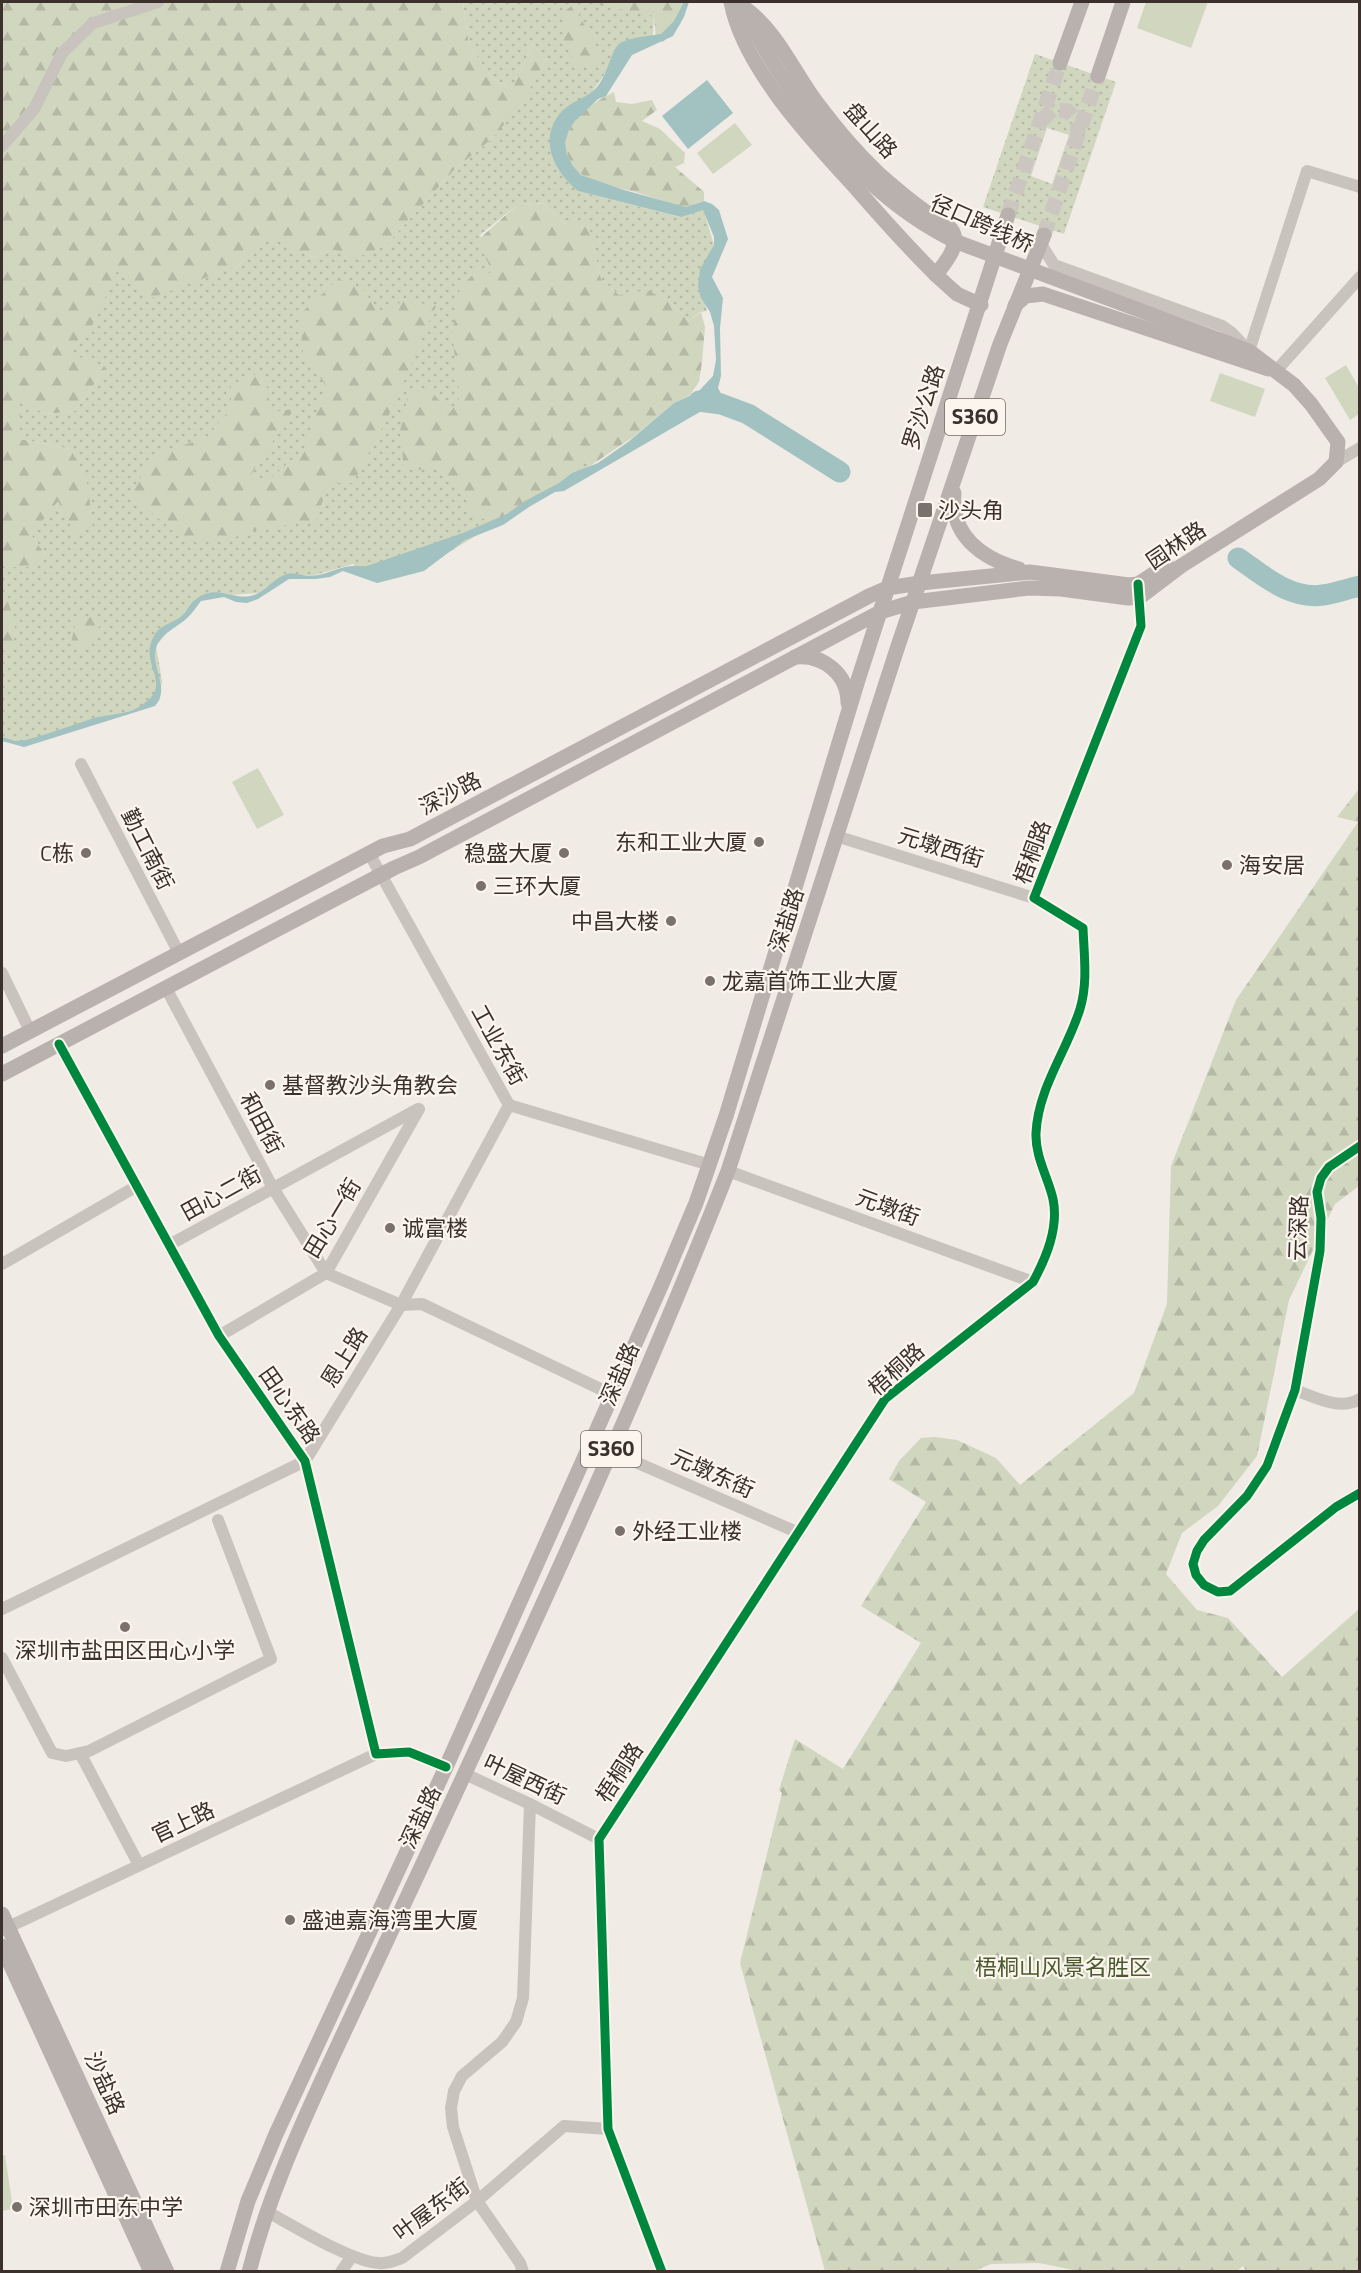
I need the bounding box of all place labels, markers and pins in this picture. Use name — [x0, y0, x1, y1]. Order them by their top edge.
place label: 沙头角 — [938, 493, 1004, 527]
marker: 沙头角 — [916, 501, 934, 519]
place label: 东和工业大厦 — [615, 825, 747, 859]
marker: 东和工业大厦 — [752, 835, 766, 849]
place label: C栋 — [40, 836, 74, 870]
place label: 稳盛大厦 — [464, 836, 552, 870]
marker: C栋 — [79, 846, 93, 860]
marker: 稳盛大厦 — [557, 846, 571, 860]
place label: 海安居 — [1239, 848, 1305, 882]
marker: 海安居 — [1220, 858, 1234, 872]
place label: 三环大厦 — [493, 869, 581, 903]
marker: 三环大厦 — [474, 879, 488, 893]
place label: 中昌大楼 — [571, 904, 659, 938]
marker: 中昌大楼 — [664, 914, 678, 928]
place label: 龙嘉首饰工业大厦 — [722, 964, 898, 998]
marker: 龙嘉首饰工业大厦 — [703, 974, 717, 988]
place label: 基督教沙头角教会 — [282, 1068, 458, 1102]
marker: 基督教沙头角教会 — [263, 1078, 277, 1092]
place label: 诚富楼 — [402, 1211, 468, 1245]
marker: 诚富楼 — [383, 1221, 397, 1235]
place label: 外经工业楼 — [632, 1514, 742, 1548]
marker: 外经工业楼 — [613, 1524, 627, 1538]
marker: 深圳市盐田区田心小学 — [118, 1620, 132, 1634]
place label: 深圳市盐田区田心小学 — [15, 1633, 235, 1667]
place label: 盛迪嘉海湾里大厦 — [302, 1903, 478, 1937]
marker: 盛迪嘉海湾里大厦 — [283, 1913, 297, 1927]
place label: 深圳市田东中学 — [29, 2190, 183, 2224]
marker: 深圳市田东中学 — [10, 2200, 24, 2214]

